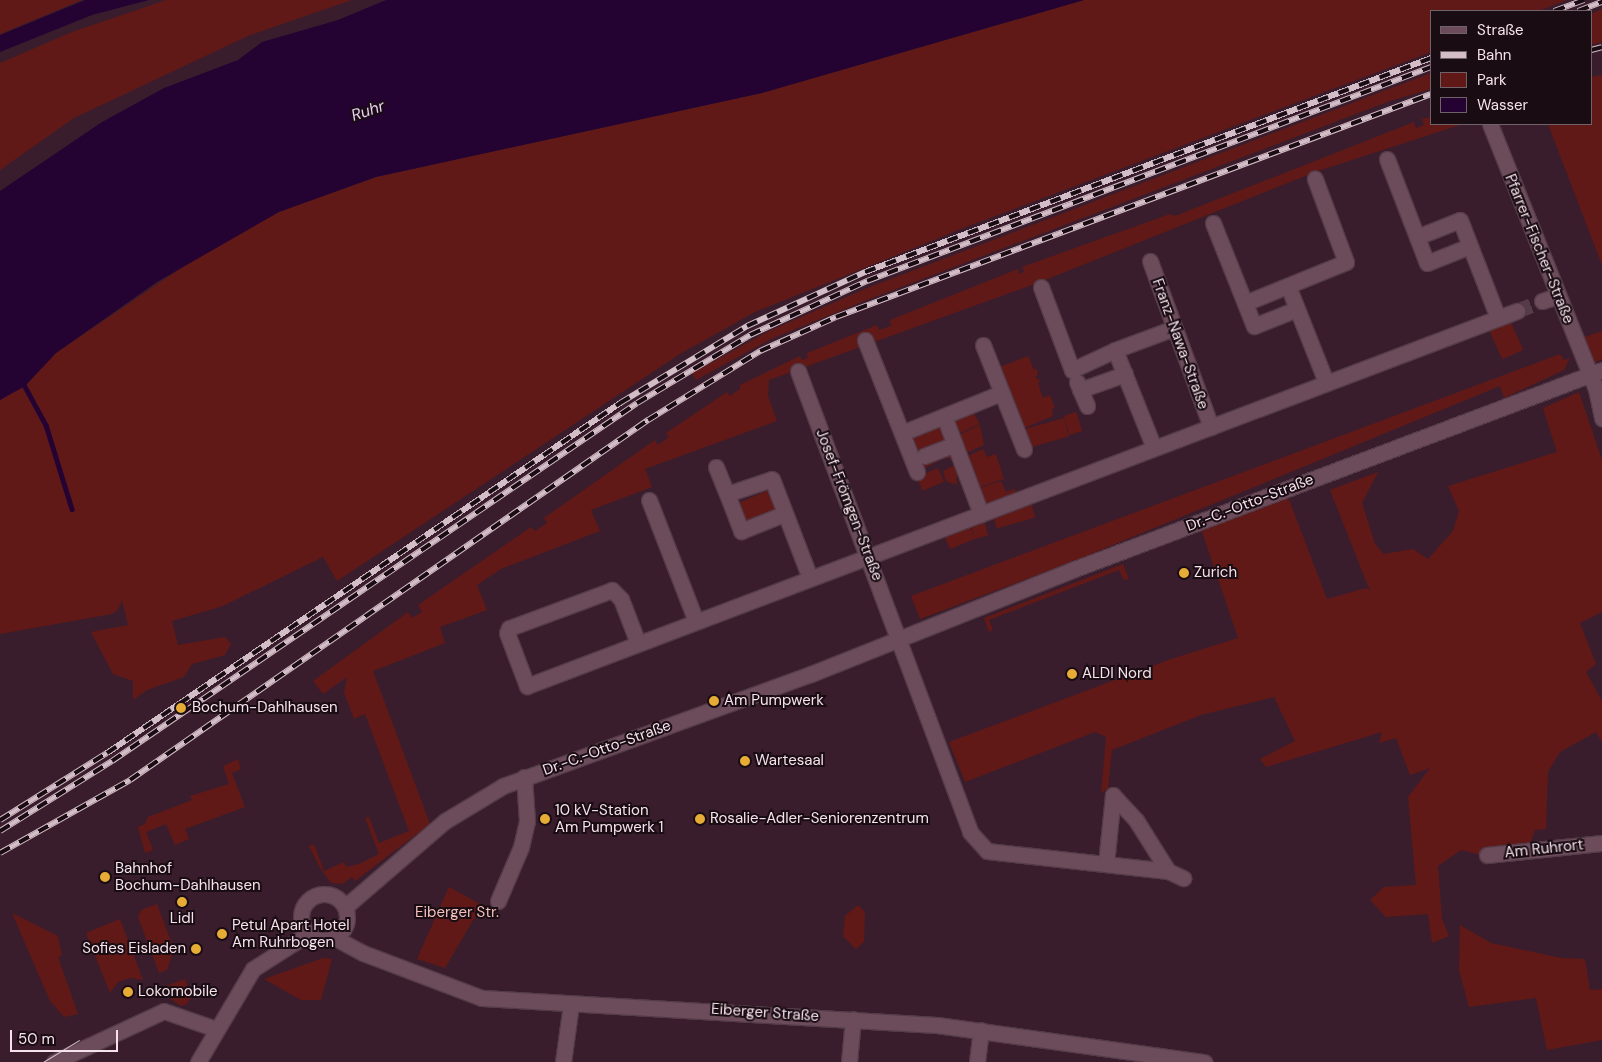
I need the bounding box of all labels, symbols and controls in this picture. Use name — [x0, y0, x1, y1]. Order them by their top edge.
legend — [1430, 10, 1592, 125]
text: Straße — [1477, 20, 1524, 40]
text: Bahn — [1477, 45, 1511, 65]
text: Park — [1477, 70, 1507, 90]
text: Wasser — [1477, 95, 1528, 115]
water label: Ruhr — [349, 96, 387, 126]
street label: Pfarrer-Fischer-Straße — [1501, 172, 1577, 326]
street label: Franz-Nawa-Straße — [1148, 276, 1212, 412]
street label: Josef-Frömgen-Straße — [812, 427, 886, 583]
street label: Dr.-C.-Otto-Straße — [1184, 470, 1316, 536]
place label: Zurich — [1194, 564, 1237, 582]
marker: Zurich — [1178, 567, 1190, 579]
place label: ALDI Nord — [1082, 665, 1152, 683]
marker: ALDI Nord — [1066, 668, 1078, 680]
place label: Am Pumpwerk — [724, 692, 824, 710]
marker: Am Pumpwerk — [708, 695, 720, 707]
place label: Bochum-Dahlhausen — [192, 699, 338, 717]
marker: Bochum-Dahlhausen — [174, 701, 188, 715]
street label: Dr.-C.-Otto-Straße — [541, 716, 673, 780]
place label: Wartesaal — [755, 752, 824, 770]
marker: Wartesaal — [739, 755, 751, 767]
place label: 10 kV-Station Am Pumpwerk 1 — [555, 801, 664, 836]
place label: Rosalie-Adler-Seniorenzentrum — [710, 810, 929, 828]
marker: 10 kV-Station Am Pumpwerk 1 — [539, 813, 551, 825]
marker: Rosalie-Adler-Seniorenzentrum — [694, 813, 706, 825]
street label: Am Ruhrort — [1504, 836, 1584, 862]
place label: Bahnhof Bochum-Dahlhausen — [115, 859, 261, 894]
marker: Bahnhof Bochum-Dahlhausen — [99, 871, 111, 883]
marker: Lidl — [176, 896, 188, 908]
park label: Eiberger Str. — [415, 904, 499, 922]
place label: Lidl — [170, 910, 194, 928]
place label: Petul Apart Hotel Am Ruhrbogen — [232, 916, 350, 951]
marker: Petul Apart Hotel Am Ruhrbogen — [216, 928, 228, 940]
place label: Sofies Eisladen — [82, 940, 186, 958]
marker: Sofies Eisladen — [190, 943, 202, 955]
place label: Lokomobile — [138, 983, 218, 1001]
marker: Lokomobile — [122, 986, 134, 998]
street label: Eiberger Straße — [711, 1000, 819, 1026]
scale bar — [12, 1020, 120, 1052]
text: 50 m — [18, 1029, 55, 1049]

